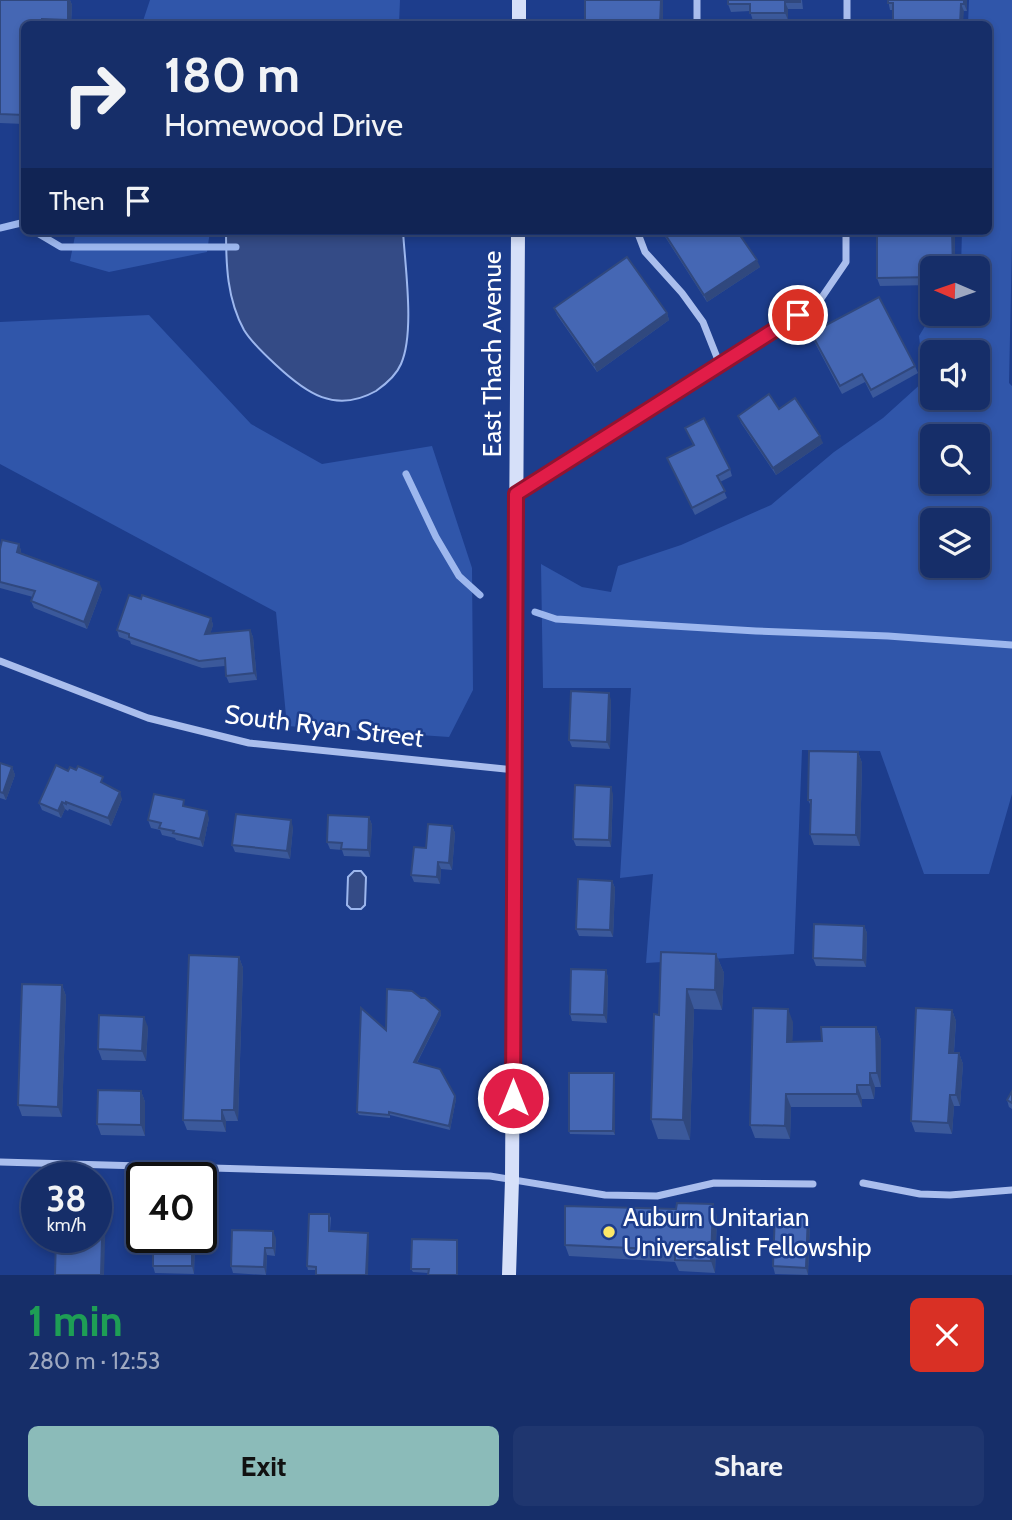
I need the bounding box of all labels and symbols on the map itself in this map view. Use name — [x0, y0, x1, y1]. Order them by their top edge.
street label: East Thach Avenue — [476, 251, 508, 457]
north arrow — [920, 256, 990, 326]
pin — [768, 285, 828, 345]
street label: South Ryan Street — [223, 698, 425, 754]
position arrow — [476, 1061, 550, 1135]
speed limit sign: 40 — [126, 1162, 217, 1253]
place label: Auburn Unitarian Universalist Fellowship — [623, 1201, 872, 1263]
marker: Auburn Unitarian Universalist Fellowship — [601, 1224, 617, 1240]

